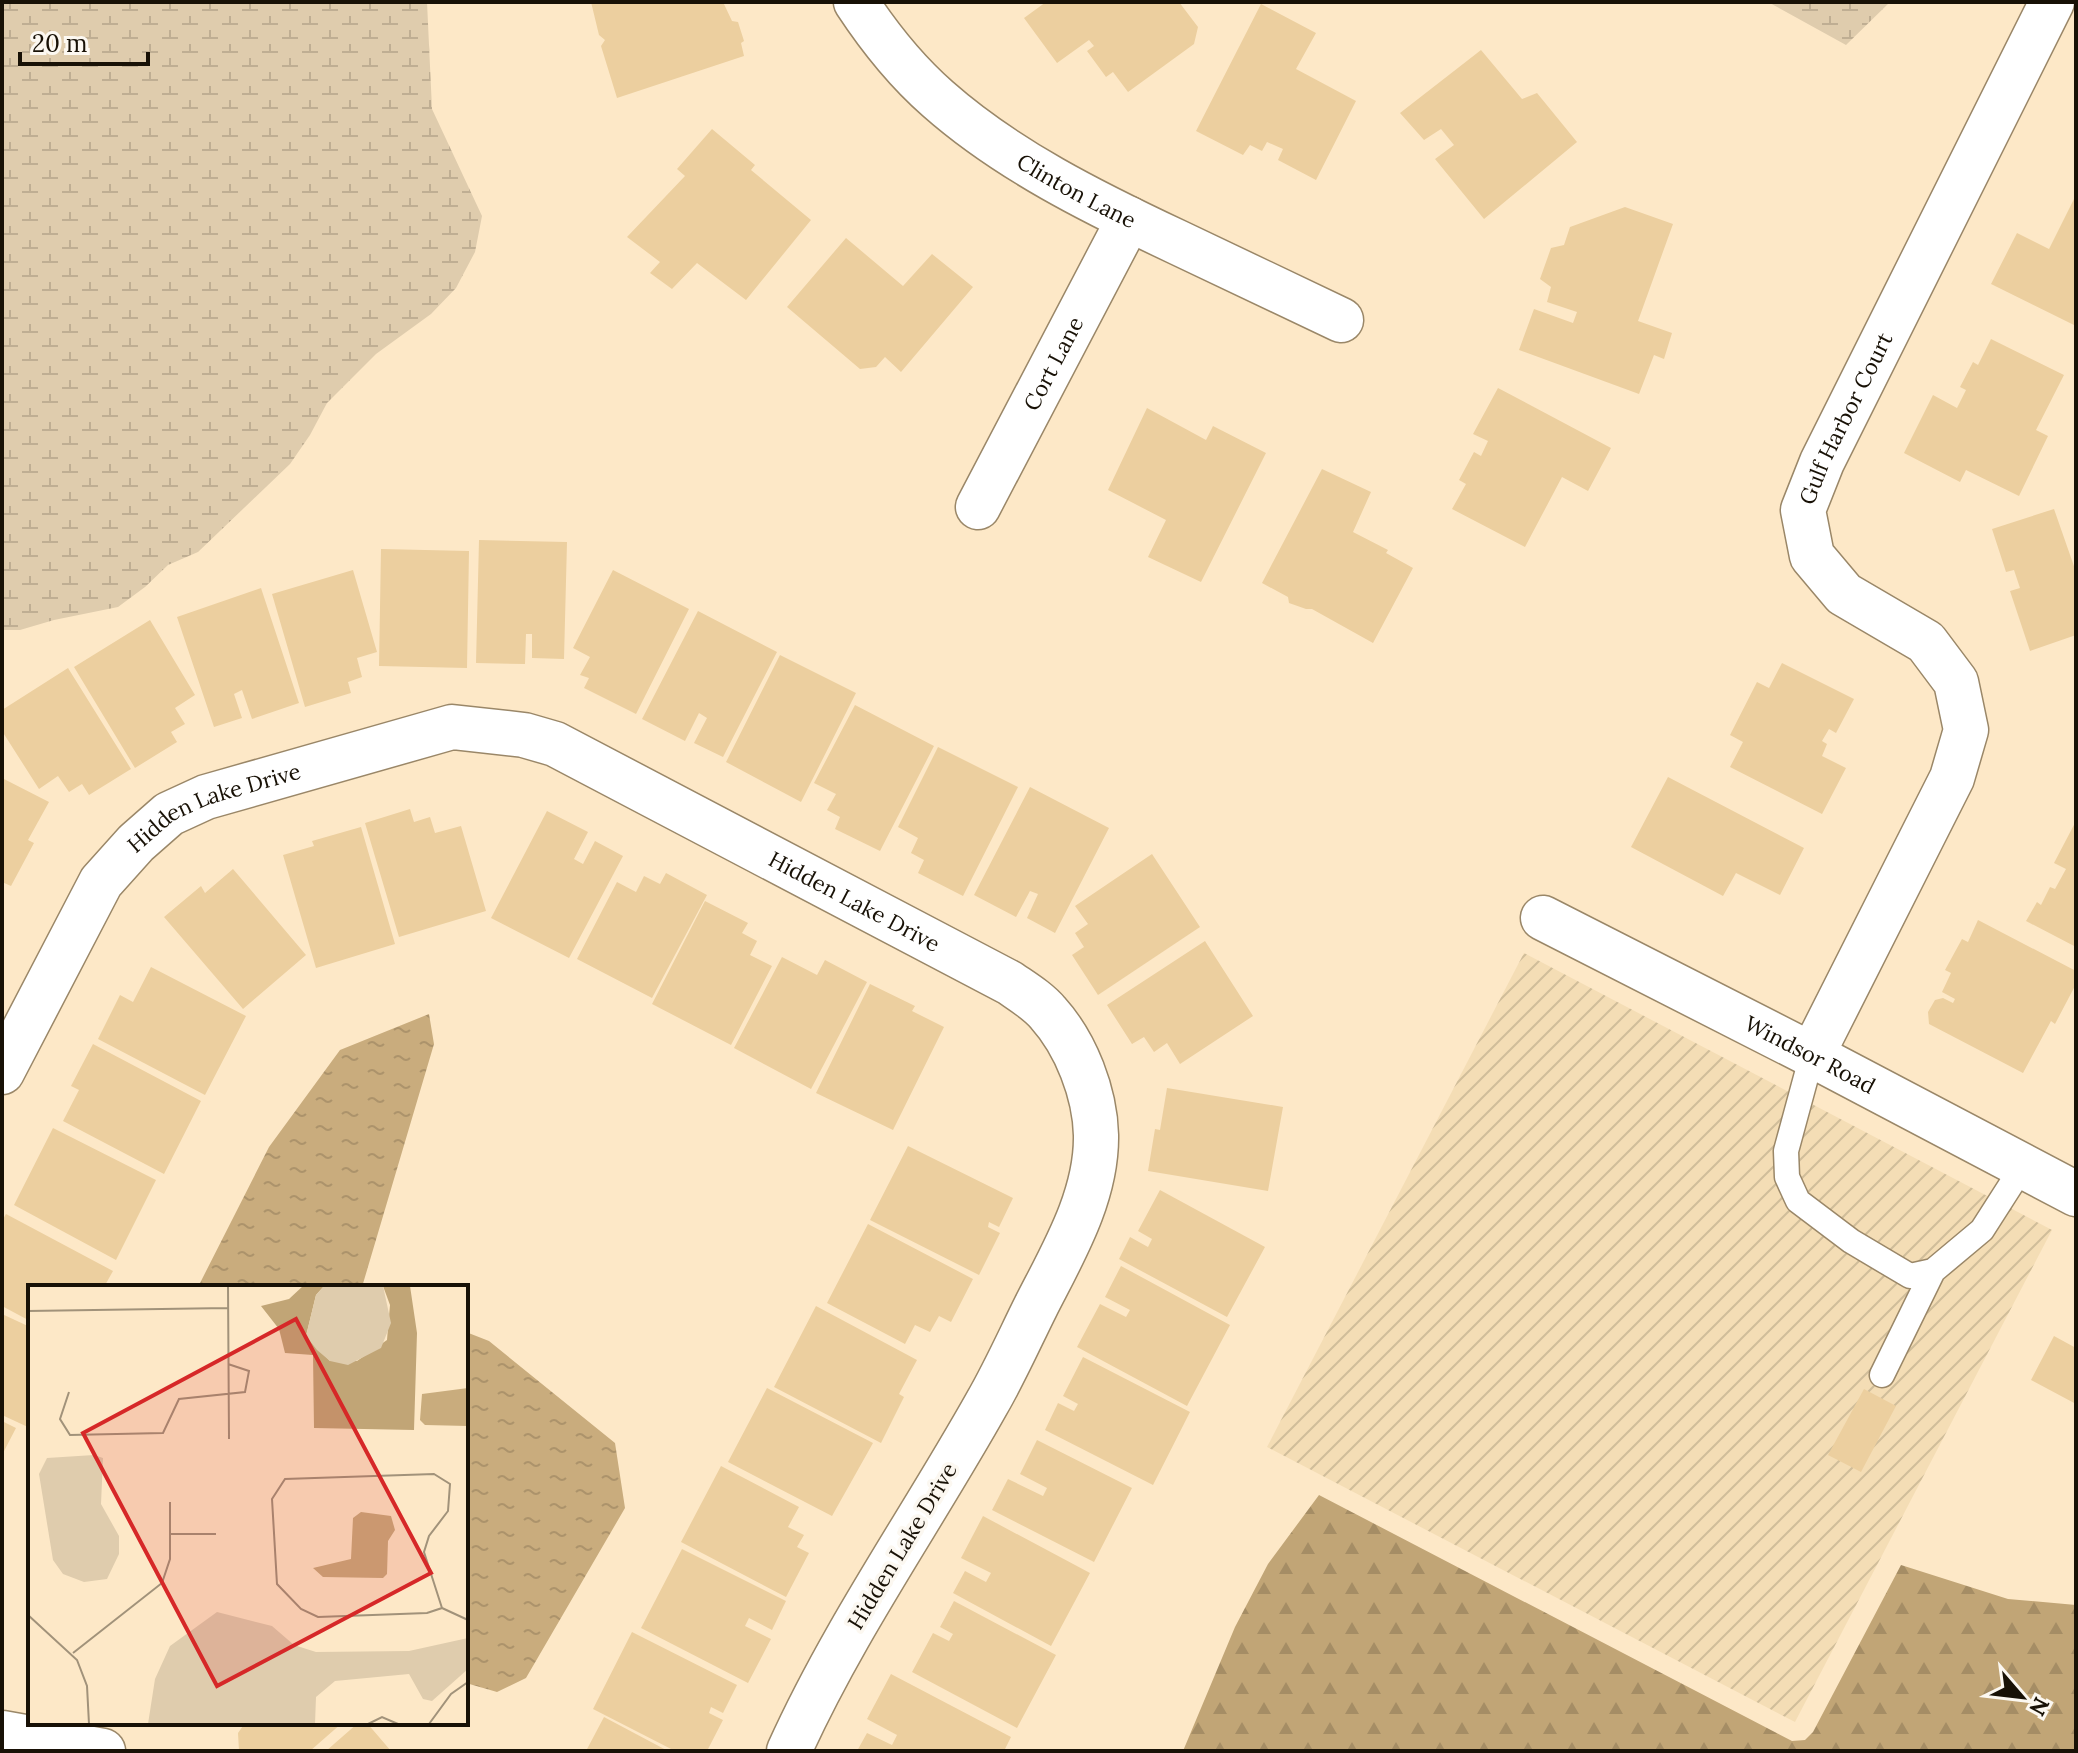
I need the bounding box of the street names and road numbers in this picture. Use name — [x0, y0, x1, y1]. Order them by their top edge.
street label: Clinton Lane — [1012, 147, 1141, 234]
street label: Cort Lane — [1017, 312, 1089, 415]
street label: Gulf Harbor Court — [1793, 327, 1899, 508]
street label: Hidden Lake Drive — [121, 757, 304, 858]
street label: Hidden Lake Drive — [764, 845, 945, 958]
street label: Windsor Road — [1740, 1009, 1880, 1100]
street label: Hidden Lake Drive — [841, 1458, 963, 1634]

